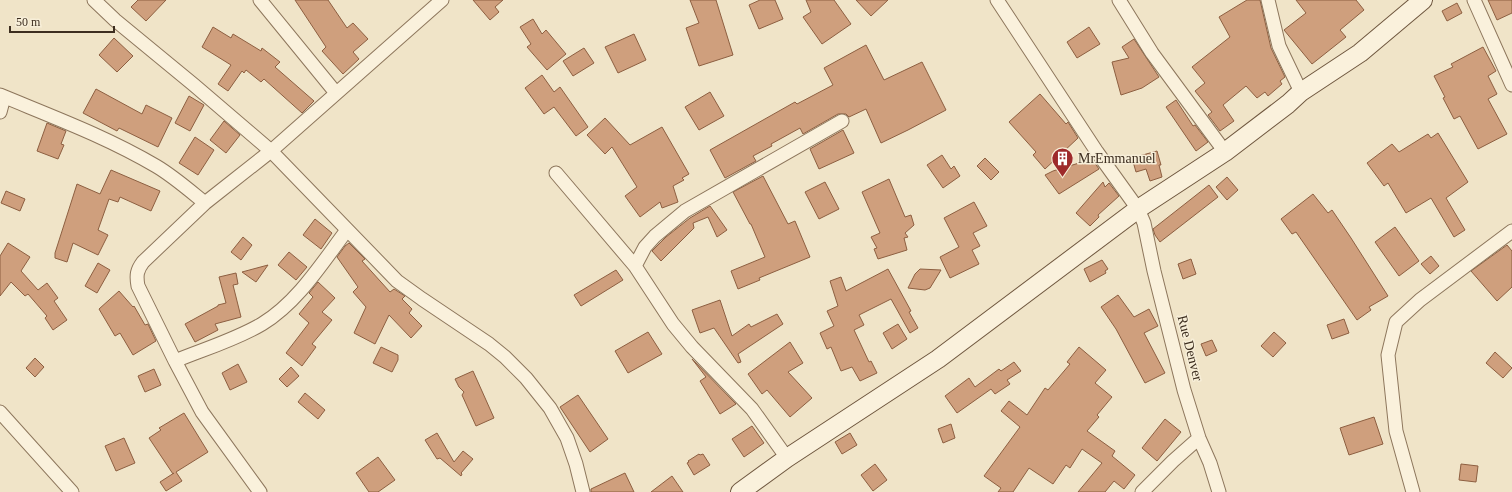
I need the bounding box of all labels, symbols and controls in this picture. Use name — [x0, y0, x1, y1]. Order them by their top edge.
scale bar — [10, 8, 114, 34]
text: 50 m — [16, 15, 41, 29]
building icon: MrEmmanuel — [1050, 145, 1076, 178]
place label: MrEmmanuel — [1078, 151, 1156, 166]
street label: Rue Denver — [1175, 314, 1205, 383]

